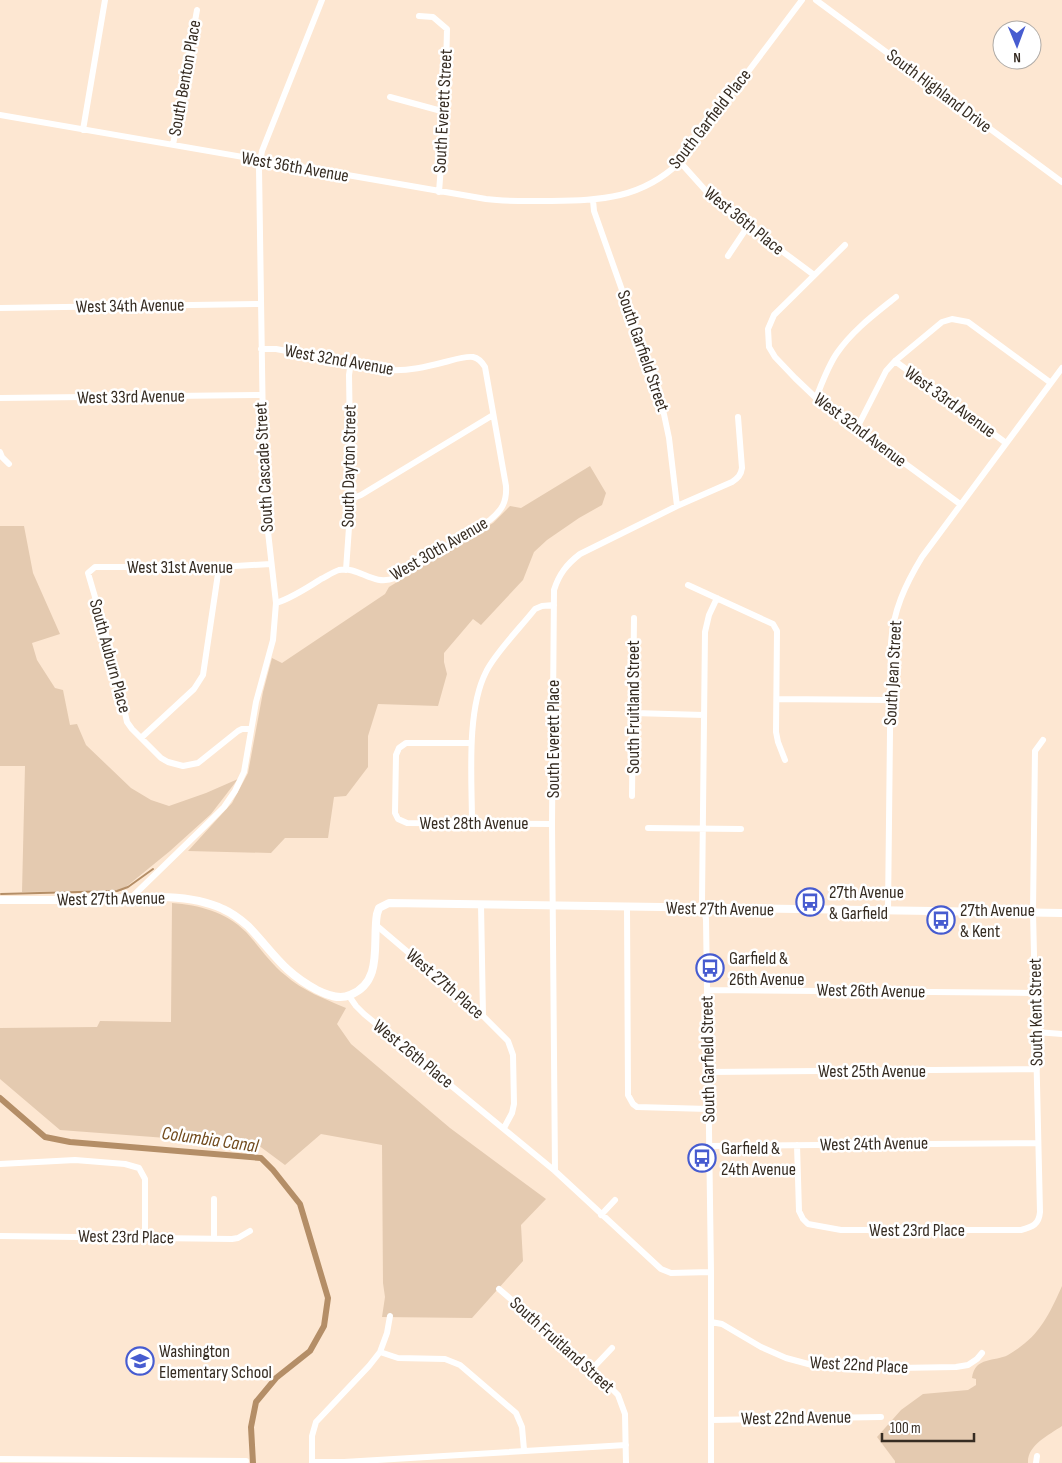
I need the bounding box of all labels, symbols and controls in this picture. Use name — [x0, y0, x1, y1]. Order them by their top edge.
street label: South Benton Place — [164, 18, 206, 138]
north arrow — [992, 20, 1042, 70]
street label: South Highland Drive — [882, 45, 996, 137]
street label: South Everett Street — [429, 48, 457, 174]
text: N — [1013, 49, 1021, 66]
street label: South Garfield Place — [664, 65, 756, 173]
street label: West 36th Avenue — [240, 147, 350, 187]
street label: West 36th Place — [700, 182, 788, 260]
street label: South Garfield Street — [612, 288, 674, 415]
street label: West 34th Avenue — [76, 295, 184, 317]
street label: West 32nd Avenue — [283, 340, 395, 380]
street label: West 33rd Avenue — [900, 362, 1000, 442]
street label: West 33rd Avenue — [77, 386, 185, 408]
street label: West 32nd Avenue — [810, 388, 910, 472]
street label: South Cascade Street — [250, 401, 278, 532]
street label: South Dayton Street — [337, 404, 361, 528]
street label: West 30th Avenue — [387, 513, 491, 585]
street label: West 31st Avenue — [127, 557, 233, 578]
street label: South Auburn Place — [85, 597, 135, 715]
street label: South Jean Street — [880, 619, 906, 726]
street label: South Fruitland Street — [623, 640, 644, 774]
street label: South Everett Place — [543, 680, 564, 798]
street label: West 28th Avenue — [420, 813, 528, 834]
place label: 27th Avenue & Garfield — [829, 882, 904, 924]
bus stop icon: 27th Avenue & Garfield — [795, 887, 825, 917]
street label: West 27th Avenue — [57, 888, 165, 910]
street label: West 27th Avenue — [666, 898, 774, 920]
place label: 27th Avenue & Kent — [960, 900, 1035, 942]
bus stop icon: 27th Avenue & Kent — [926, 905, 956, 935]
street label: West 27th Place — [402, 944, 488, 1024]
place label: Garfield & 26th Avenue — [729, 948, 804, 990]
bus stop icon: Garfield & 26th Avenue — [695, 953, 725, 983]
street label: South Kent Street — [1025, 957, 1047, 1066]
street label: West 26th Avenue — [816, 980, 926, 1002]
street label: South Garfield Street — [696, 995, 720, 1123]
street label: West 26th Place — [369, 1015, 457, 1093]
street label: West 25th Avenue — [818, 1061, 926, 1082]
water label: Columbia Canal — [160, 1122, 260, 1158]
street label: West 24th Avenue — [820, 1133, 928, 1155]
place label: Garfield & 24th Avenue — [721, 1138, 796, 1180]
bus stop icon: Garfield & 24th Avenue — [687, 1143, 717, 1173]
street label: West 23rd Place — [869, 1220, 965, 1241]
street label: West 23rd Place — [78, 1226, 174, 1248]
street label: South Fruitland Street — [505, 1293, 619, 1398]
place label: Washington Elementary School — [159, 1341, 272, 1383]
school or university icon: Washington Elementary School — [125, 1346, 155, 1376]
street label: West 22nd Place — [809, 1352, 909, 1378]
street label: West 22nd Avenue — [741, 1407, 851, 1429]
scale bar — [882, 1410, 974, 1442]
text: 100 m — [890, 1419, 921, 1438]

